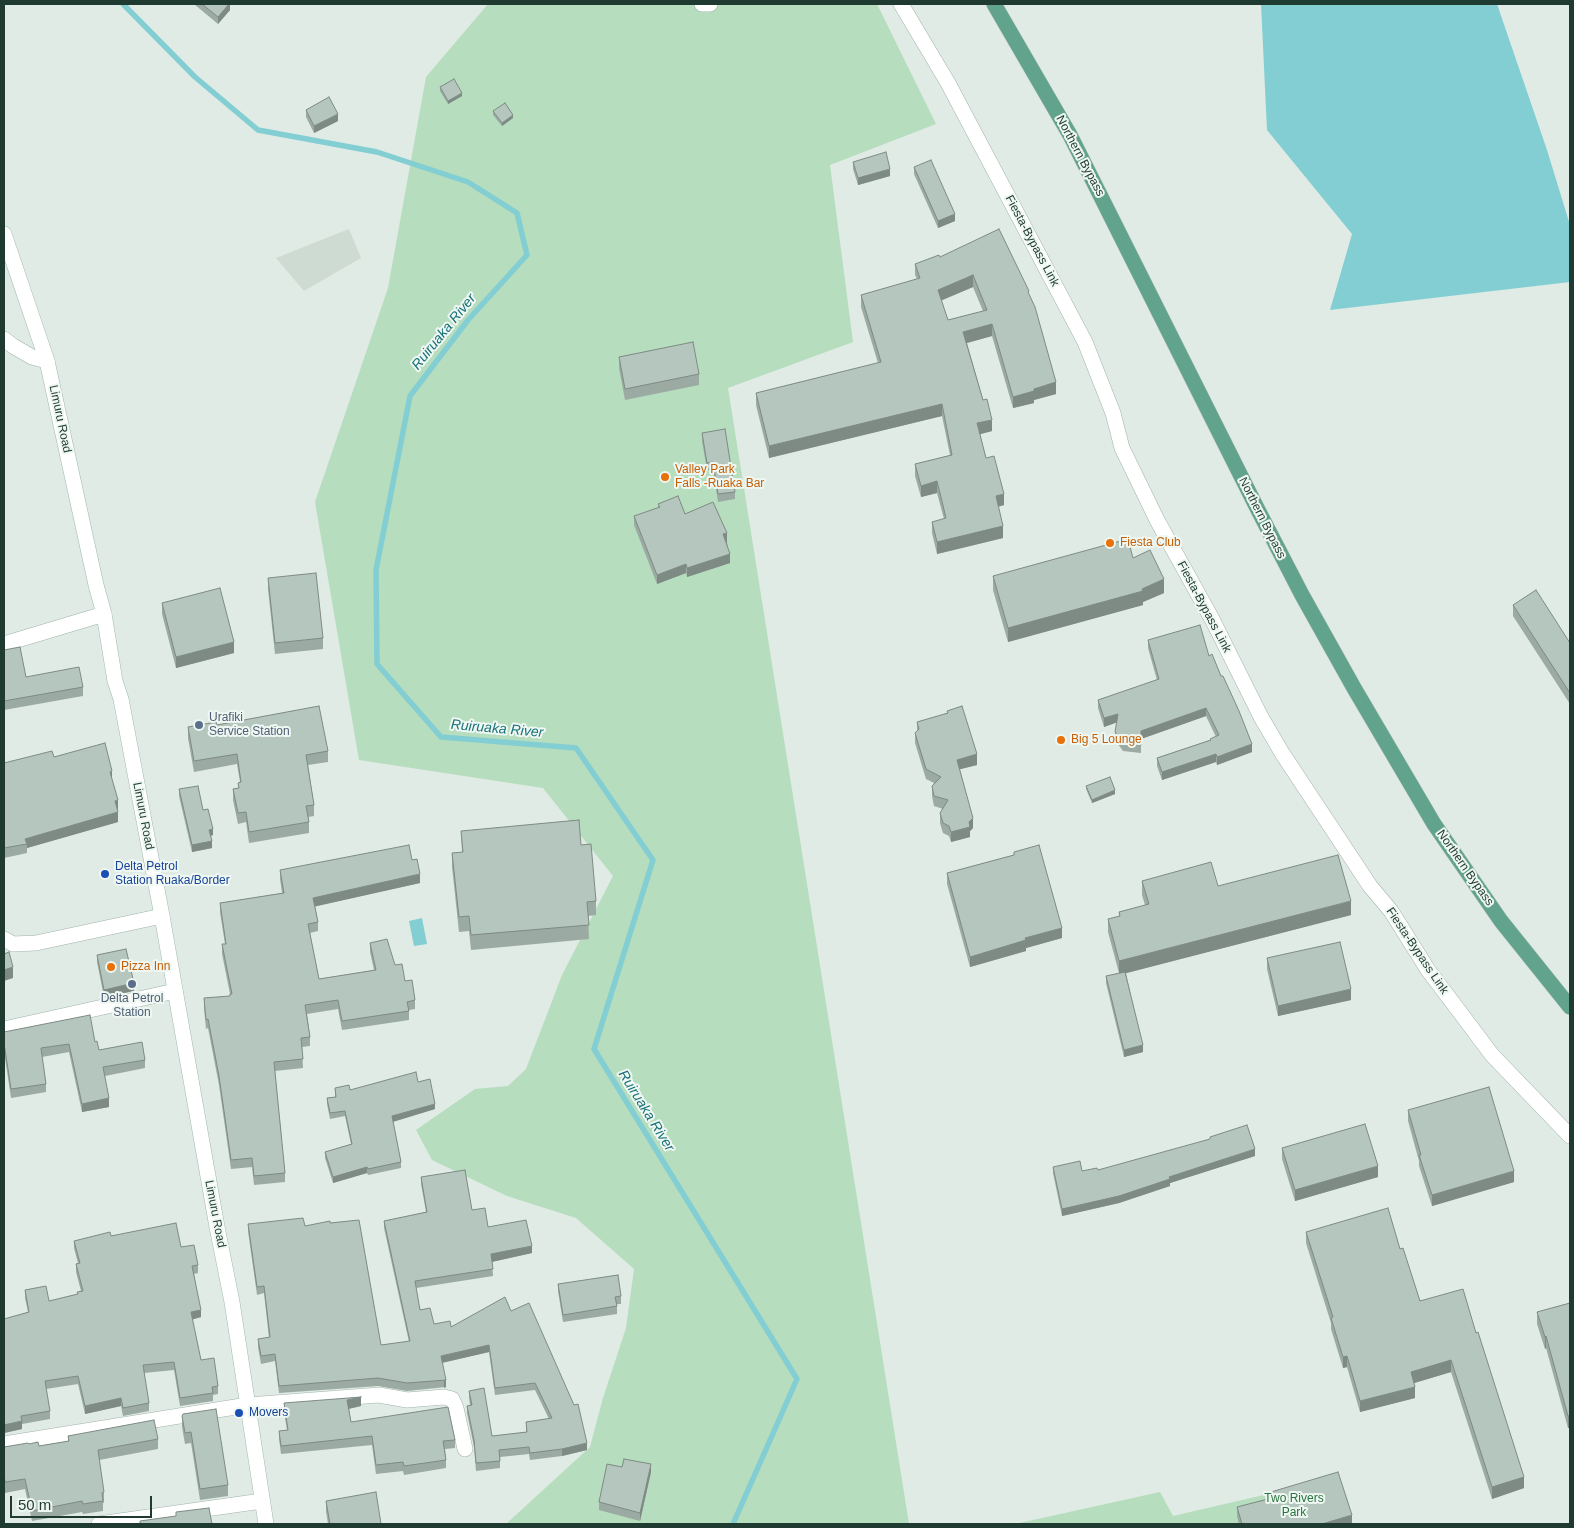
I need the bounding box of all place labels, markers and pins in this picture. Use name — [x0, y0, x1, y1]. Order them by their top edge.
place label: Valley Park Falls -Ruaka Bar — [675, 463, 764, 491]
marker: Valley Park Falls -Ruaka Bar — [659, 471, 671, 483]
place label: Fiesta Club — [1120, 536, 1181, 550]
marker: Fiesta Club — [1104, 537, 1116, 549]
place label: Urafiki Service Station — [209, 711, 290, 739]
marker: Urafiki Service Station — [193, 719, 205, 731]
place label: Big 5 Lounge — [1071, 733, 1142, 747]
marker: Big 5 Lounge — [1055, 734, 1067, 746]
place label: Delta Petrol Station Ruaka/Border — [115, 860, 230, 888]
marker: Delta Petrol Station Ruaka/Border — [99, 868, 111, 880]
place label: Pizza Inn — [121, 960, 170, 974]
marker: Pizza Inn — [105, 961, 117, 973]
marker: Delta Petrol Station — [126, 978, 138, 990]
place label: Delta Petrol Station — [101, 992, 163, 1020]
place label: Movers — [249, 1406, 288, 1420]
marker: Movers — [233, 1407, 245, 1419]

